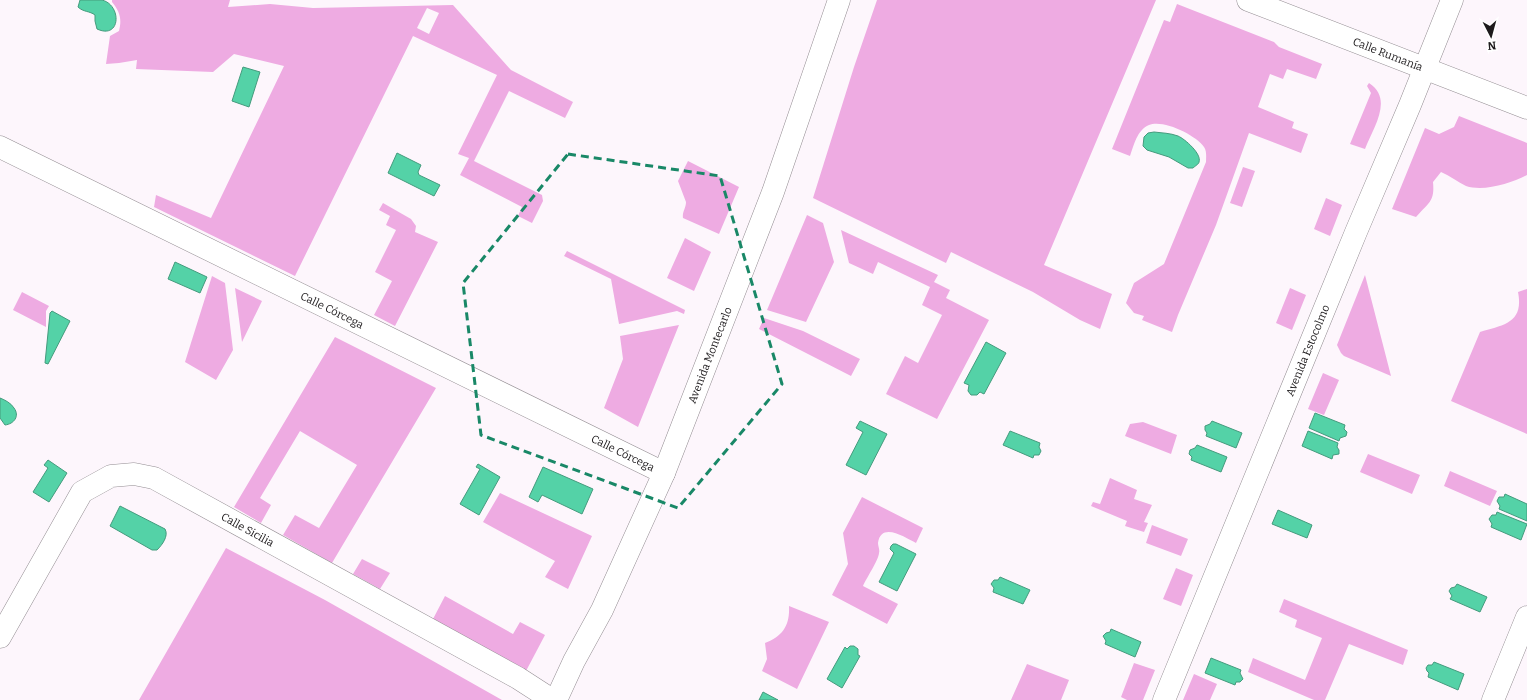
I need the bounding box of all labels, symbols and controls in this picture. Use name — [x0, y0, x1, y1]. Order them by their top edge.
north arrow — [1471, 16, 1511, 56]
street label: Calle Rumanía — [1351, 35, 1425, 74]
text: N — [1487, 39, 1497, 52]
street label: Calle Córcega — [298, 290, 366, 332]
street label: Avenida Estocolmo — [1283, 303, 1332, 398]
street label: Avenida Montecarlo — [686, 305, 735, 405]
street label: Calle Córcega — [589, 432, 656, 474]
street label: Calle Sicilia — [219, 510, 276, 550]

